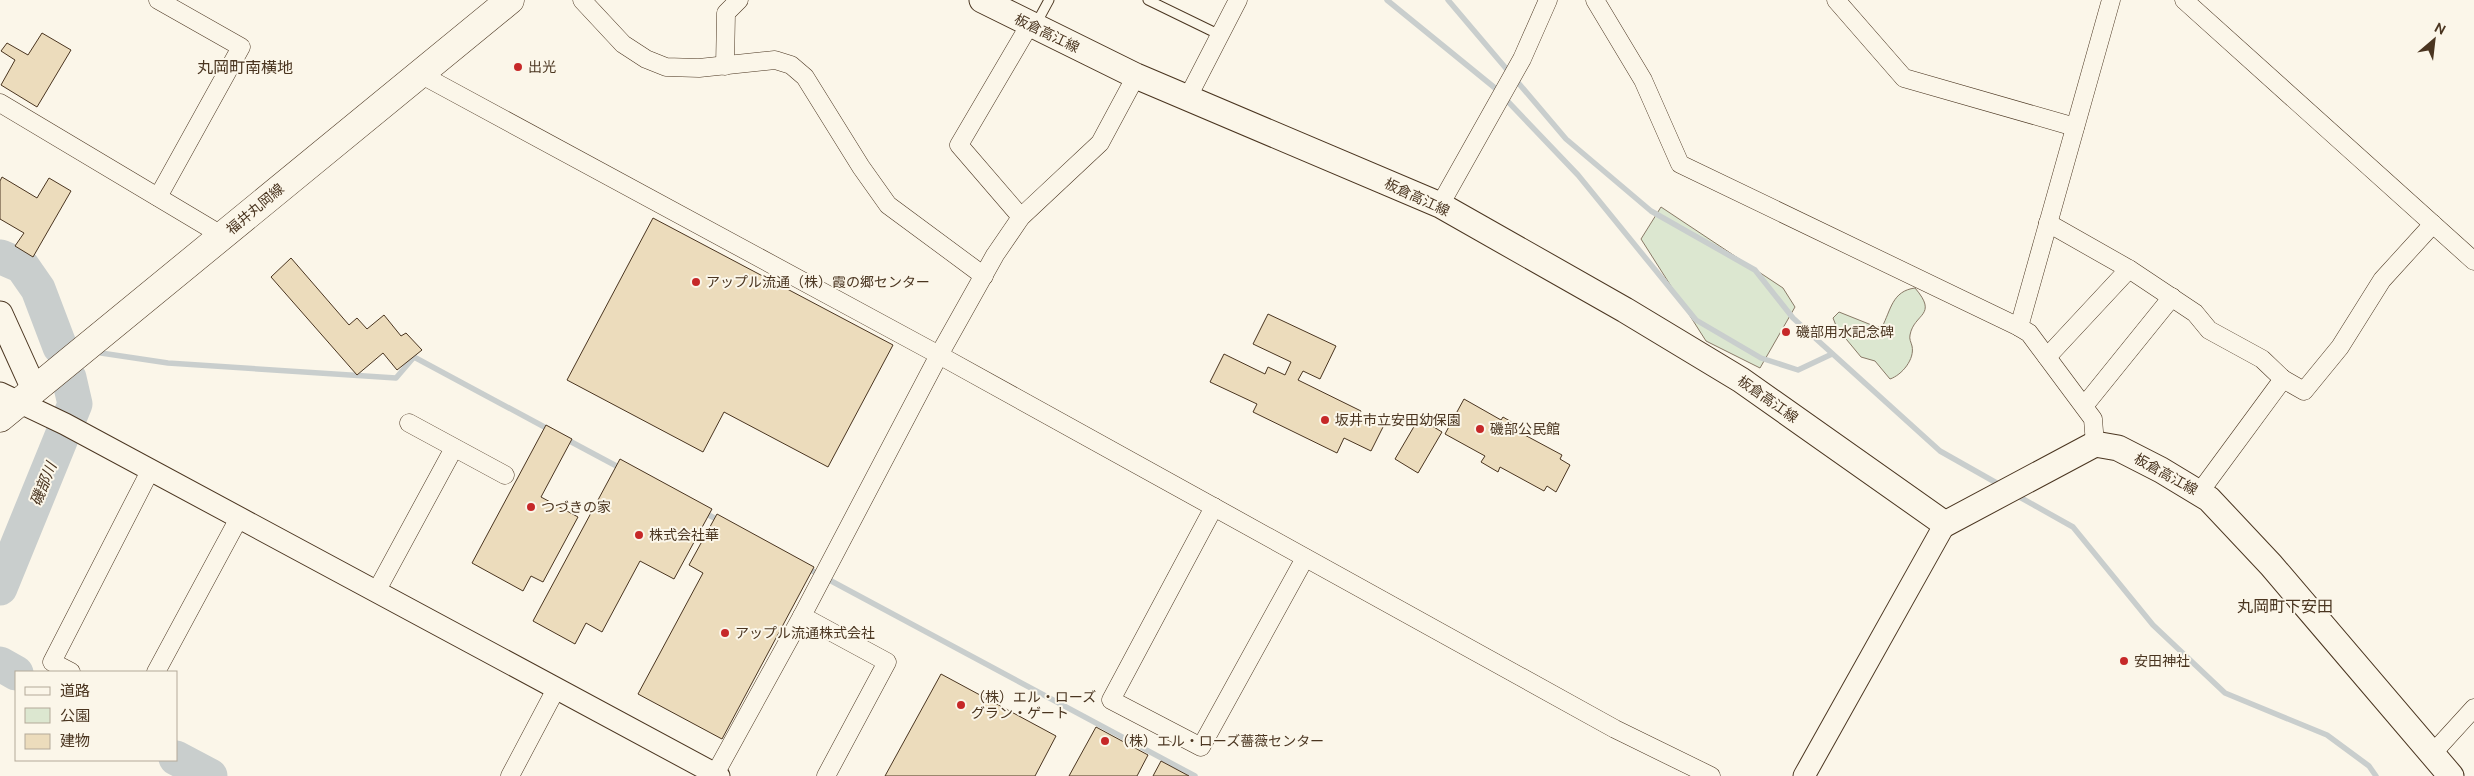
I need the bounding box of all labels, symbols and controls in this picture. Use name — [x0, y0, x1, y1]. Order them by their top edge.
street label: 板倉高江線 — [1012, 10, 1082, 56]
north arrow — [2409, 15, 2459, 65]
text: N — [2432, 19, 2448, 38]
district label: 丸岡町南横地 — [197, 58, 293, 76]
place label: 出光 — [528, 59, 556, 75]
marker: 出光 — [512, 61, 524, 73]
street label: 板倉高江線 — [1382, 175, 1452, 219]
street label: 福井丸岡線 — [223, 180, 287, 238]
place label: アップル流通（株）霞の郷センター — [706, 274, 930, 290]
marker: アップル流通（株）霞の郷センター — [690, 276, 702, 288]
place label: 磯部用水記念碑 — [1796, 324, 1894, 340]
marker: 磯部用水記念碑 — [1780, 326, 1792, 338]
street label: 板倉高江線 — [1735, 372, 1801, 426]
place label: 坂井市立安田幼保園 — [1335, 412, 1461, 428]
marker: 坂井市立安田幼保園 — [1319, 414, 1331, 426]
place label: 磯部公民館 — [1490, 421, 1560, 437]
marker: 磯部公民館 — [1474, 423, 1486, 435]
street label: 板倉高江線 — [2132, 450, 2200, 498]
water label: 磯部川 — [27, 458, 60, 508]
place label: つづきの家 — [541, 499, 611, 515]
marker: つづきの家 — [525, 501, 537, 513]
place label: 株式会社華 — [649, 527, 719, 543]
marker: 株式会社華 — [633, 529, 645, 541]
district label: 丸岡町下安田 — [2237, 597, 2333, 615]
place label: アップル流通株式会社 — [735, 625, 875, 641]
marker: アップル流通株式会社 — [719, 627, 731, 639]
place label: 安田神社 — [2134, 653, 2190, 669]
marker: 安田神社 — [2118, 655, 2130, 667]
legend — [15, 671, 178, 761]
text: 道路 — [60, 682, 90, 699]
place label: （株）エル・ローズ グラン・ゲート — [971, 689, 1096, 721]
marker: （株）エル・ローズ グラン・ゲート — [955, 699, 967, 711]
text: 公園 — [60, 707, 90, 724]
text: 建物 — [60, 732, 90, 749]
place label: （株）エル・ローズ薔薇センター — [1115, 733, 1324, 749]
marker: （株）エル・ローズ薔薇センター — [1099, 735, 1111, 747]

